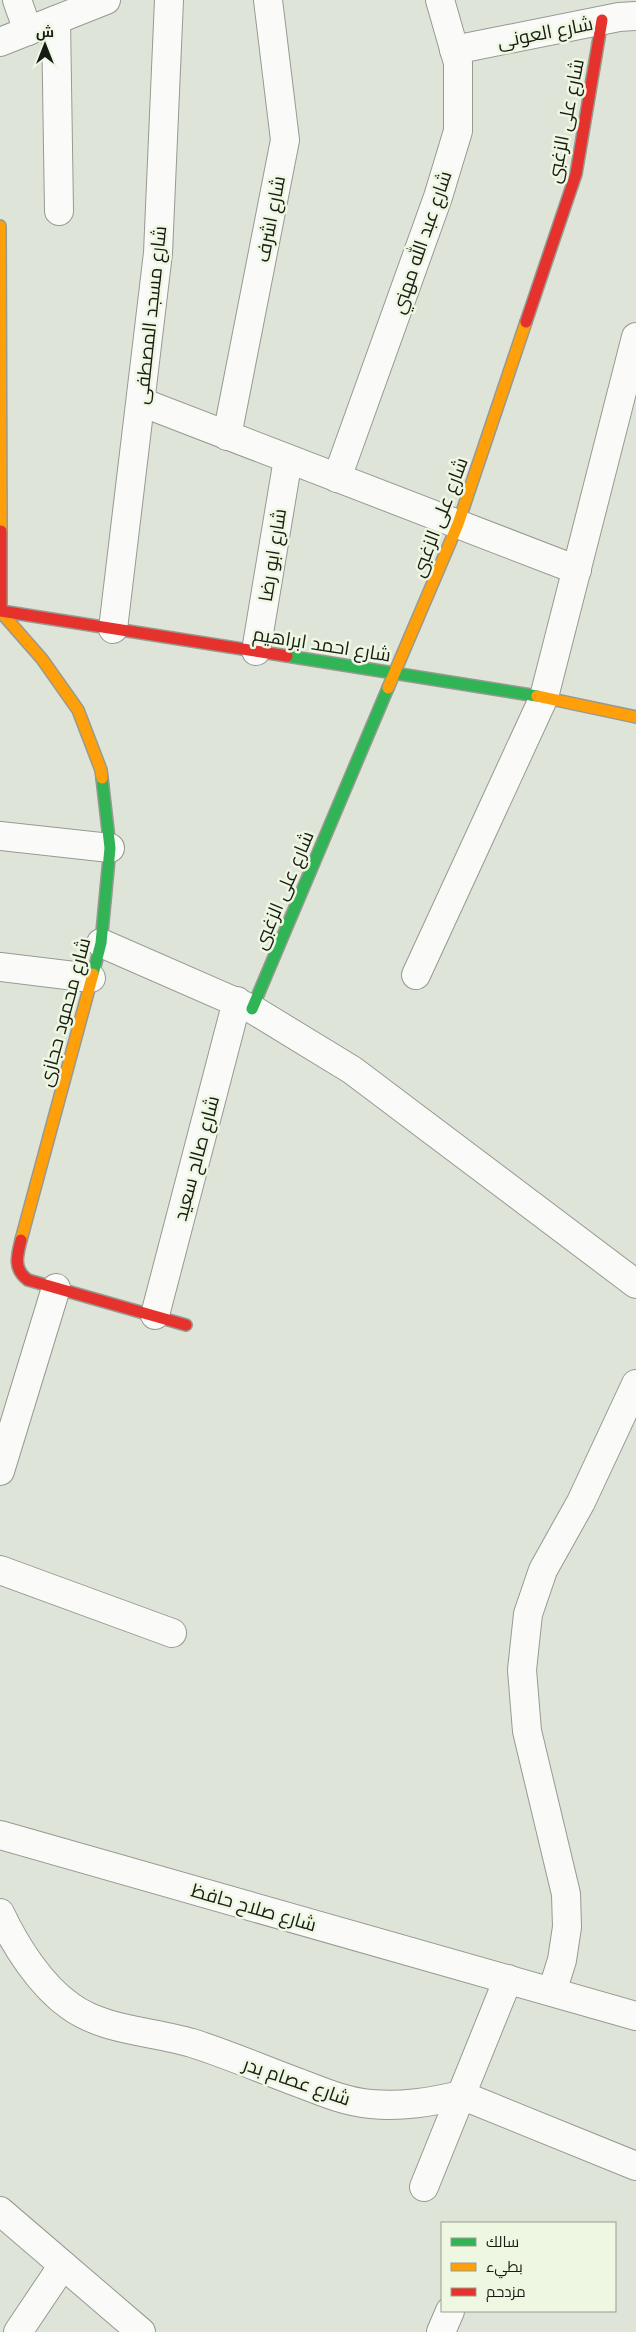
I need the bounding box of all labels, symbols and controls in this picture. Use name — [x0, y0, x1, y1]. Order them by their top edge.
street label: شارع العونى — [495, 11, 595, 55]
north arrow — [20, 20, 70, 70]
text: ش — [36, 23, 54, 41]
street label: شارع على الزغبى — [541, 57, 591, 186]
street label: شارع عبد الله مهني — [385, 167, 460, 318]
street label: شارع اشرف — [250, 174, 292, 265]
street label: شارع مسجد المصطفى — [129, 225, 173, 406]
street label: شارع على الزغبى — [405, 454, 475, 581]
street label: شارع ابو رضا — [253, 507, 293, 604]
street label: شارع احمد ابراهيم — [251, 621, 393, 669]
street label: شارع على الزغبى — [247, 827, 321, 954]
street label: شارع محمود حجازى — [33, 935, 97, 1090]
street label: شارع صالح سعيد — [168, 1093, 226, 1224]
street label: شارع صلاح حافظ — [188, 1878, 319, 1938]
street label: شارع عصام بدر — [239, 2051, 354, 2112]
legend — [441, 2222, 616, 2312]
text: سالك — [486, 2232, 519, 2251]
text: بطيء — [486, 2257, 523, 2279]
text: مزدحم — [486, 2282, 526, 2302]

